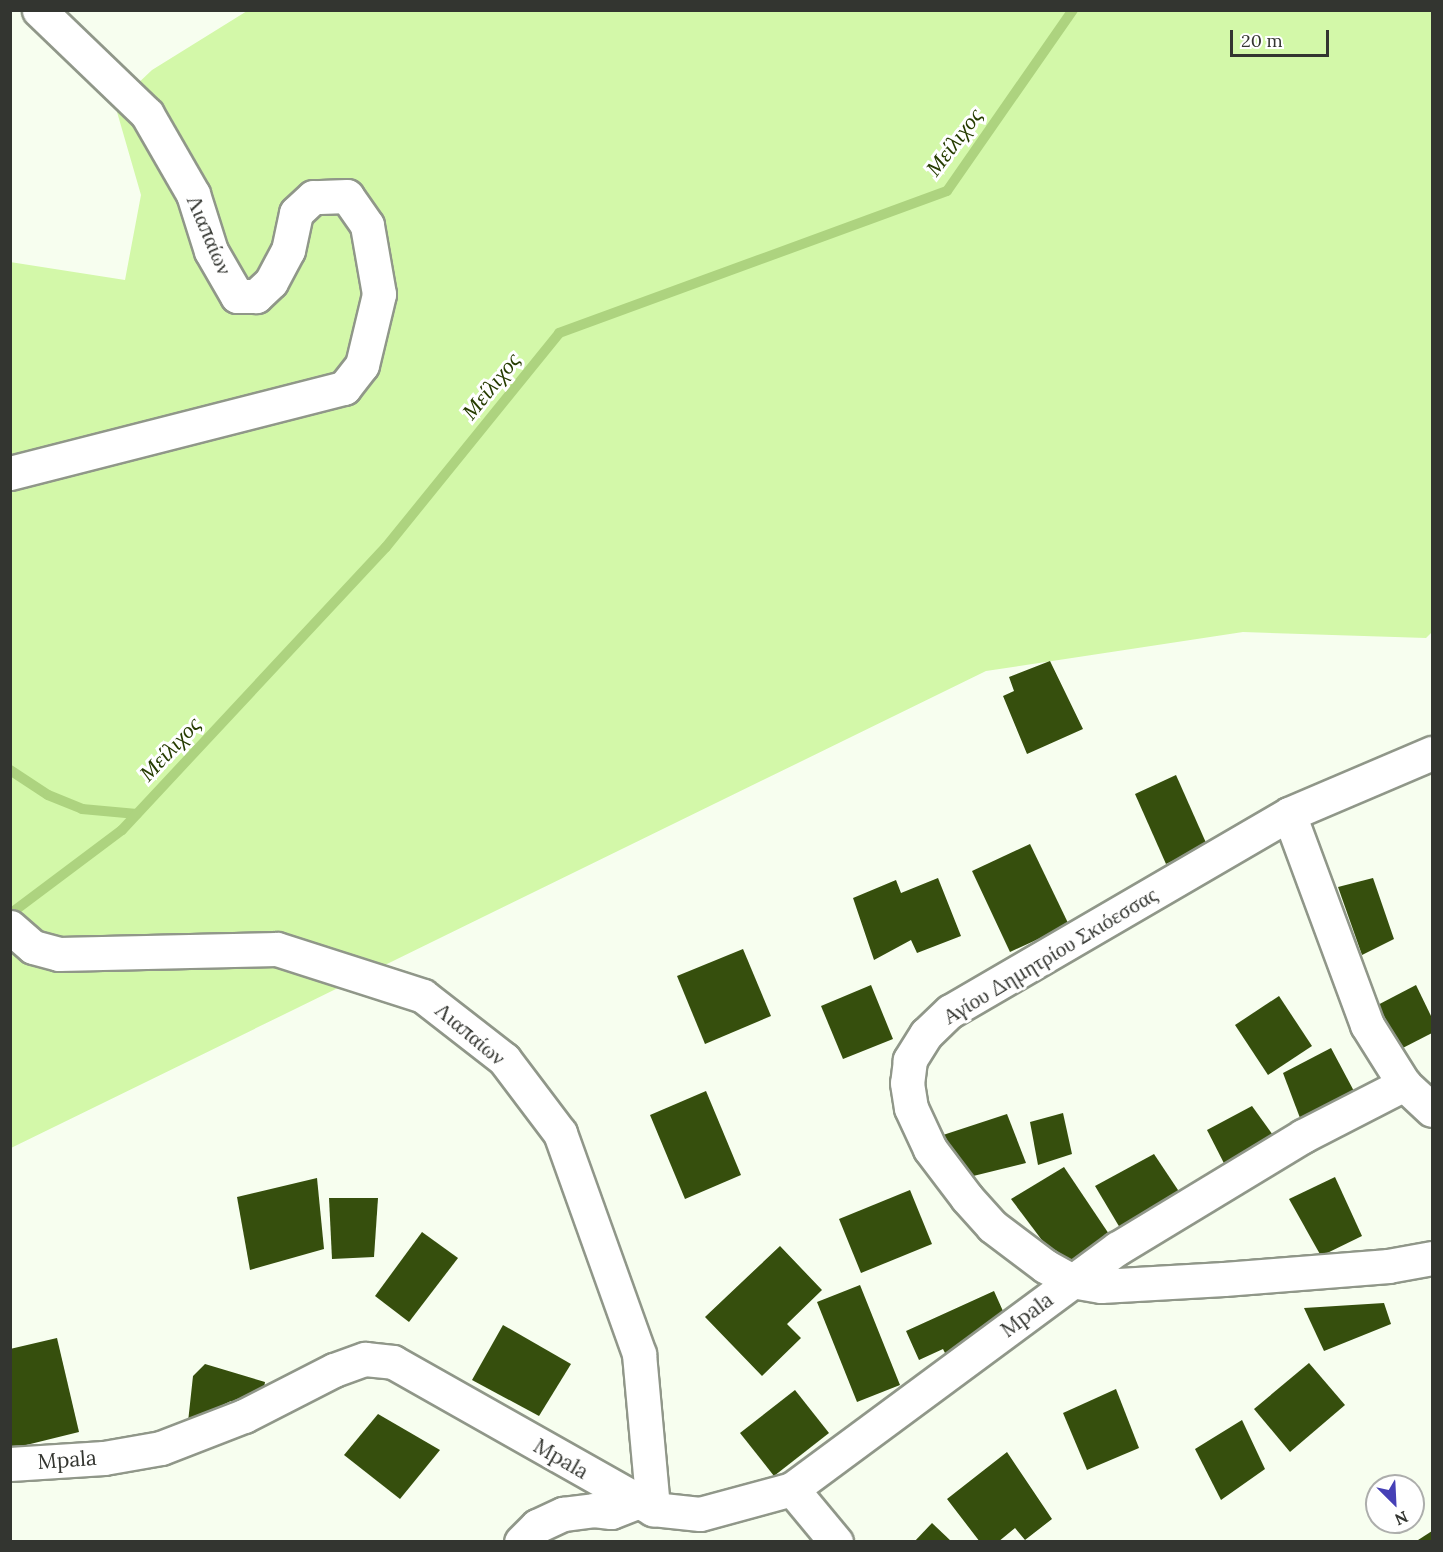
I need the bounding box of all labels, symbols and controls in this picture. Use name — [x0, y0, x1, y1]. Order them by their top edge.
scale bar — [1233, 18, 1332, 56]
text: 20 m — [1241, 29, 1283, 52]
water label: Μείλιχος — [920, 103, 988, 181]
street label: Λιαπαίων — [181, 191, 237, 279]
water label: Μείλιχος — [456, 347, 526, 425]
water label: Μείλιχος — [134, 712, 206, 786]
street label: Αγίου Δημητρίου Σκιόεσσας — [938, 882, 1162, 1030]
street label: Λιαπαίων — [430, 997, 510, 1071]
street label: Mpala — [996, 1287, 1058, 1343]
street label: Mpala — [529, 1433, 593, 1485]
street label: Mpala — [37, 1445, 97, 1475]
north arrow — [1365, 1474, 1425, 1534]
text: N — [1392, 1507, 1411, 1530]

